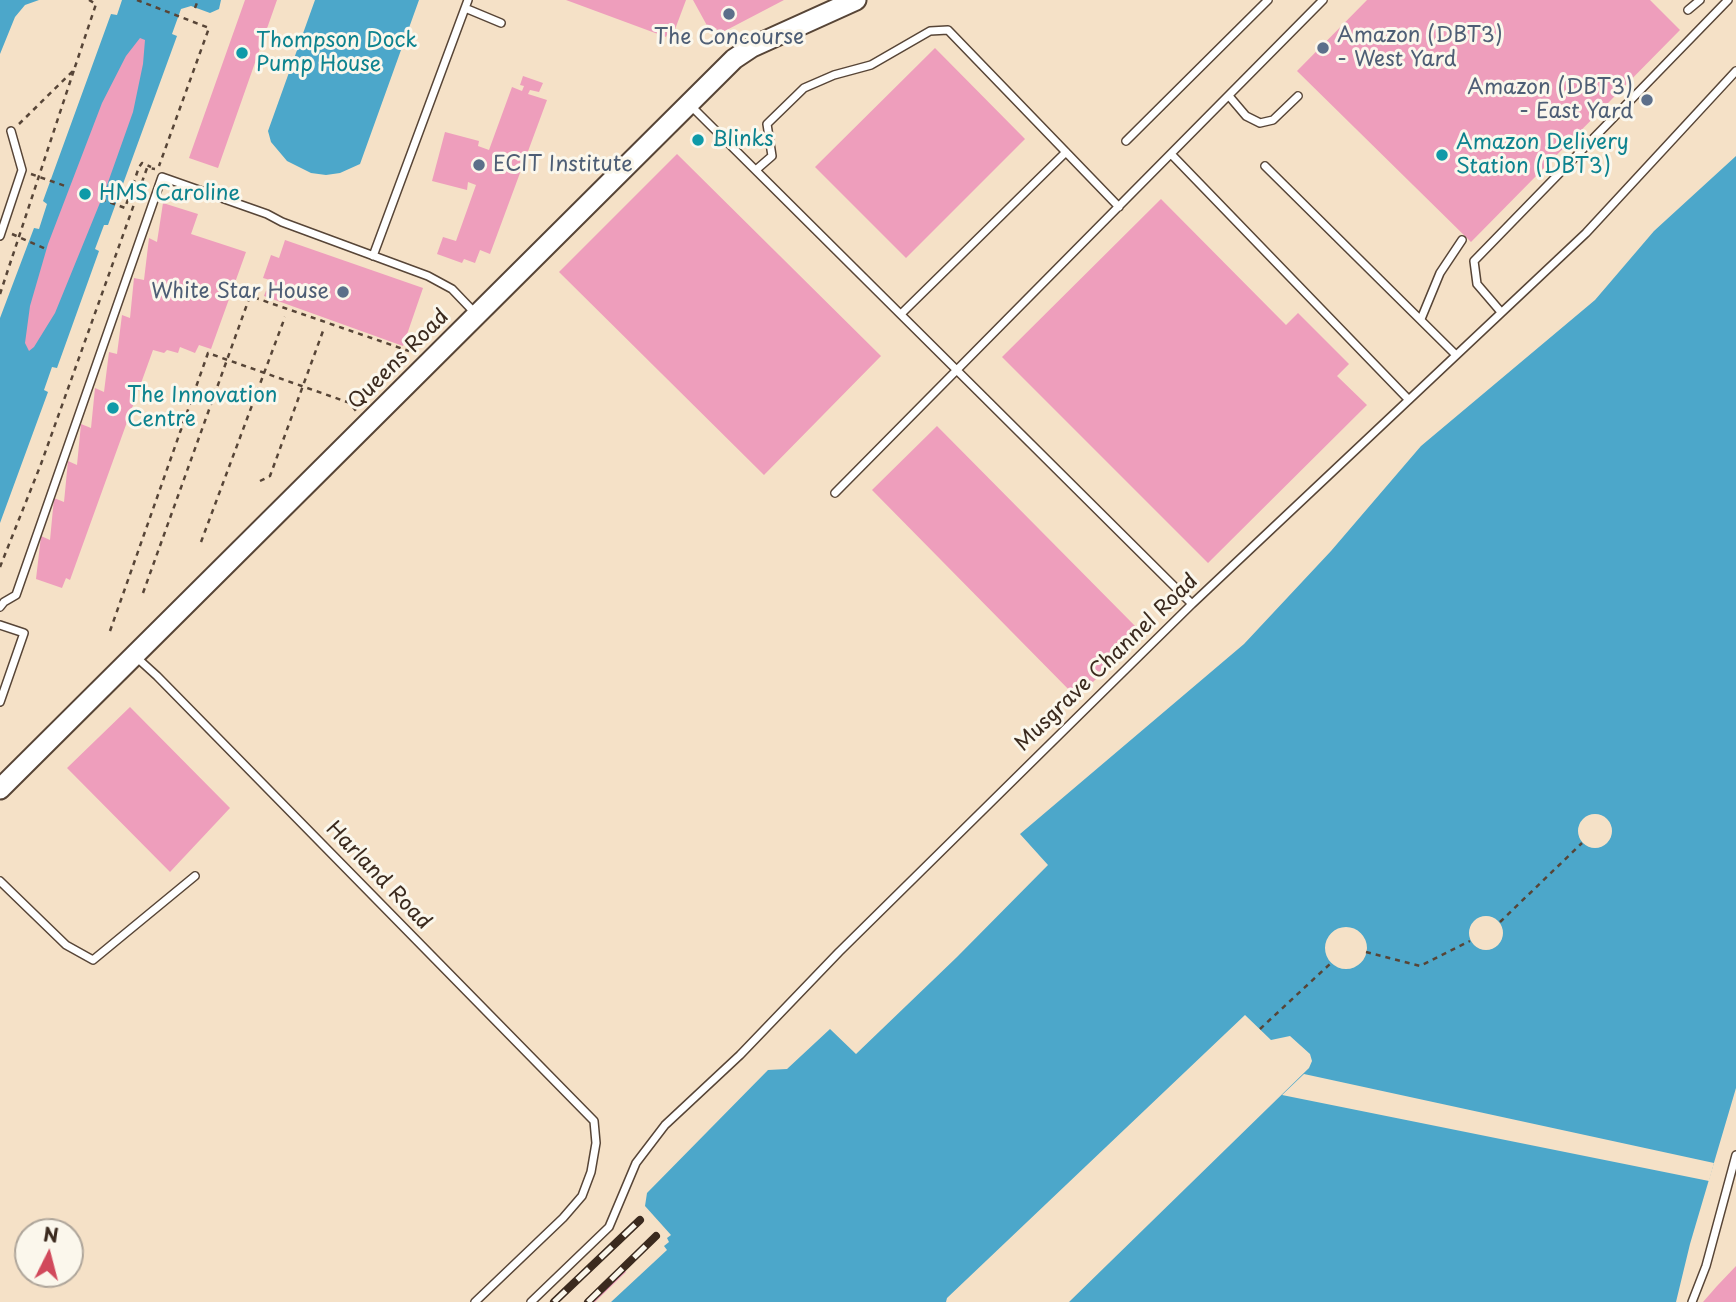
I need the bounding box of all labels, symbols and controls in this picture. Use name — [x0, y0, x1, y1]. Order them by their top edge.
marker: The Concourse — [721, 6, 737, 22]
place label: Amazon (DBT3) - West Yard — [1337, 23, 1503, 73]
place label: The Concourse — [654, 25, 804, 51]
place label: Thompson Dock Pump House — [256, 28, 417, 78]
marker: Amazon (DBT3) - West Yard — [1315, 40, 1331, 56]
marker: Thompson Dock Pump House — [234, 45, 250, 61]
place label: Amazon (DBT3) - East Yard — [1467, 75, 1633, 125]
marker: Amazon (DBT3) - East Yard — [1639, 92, 1655, 108]
place label: Blinks — [712, 127, 774, 153]
place label: Amazon Delivery Station (DBT3) — [1456, 130, 1629, 180]
marker: Blinks — [690, 132, 706, 148]
marker: Amazon Delivery Station (DBT3) — [1434, 147, 1450, 163]
place label: ECIT Institute — [493, 152, 633, 178]
marker: ECIT Institute — [471, 157, 487, 173]
place label: HMS Caroline — [99, 181, 240, 207]
marker: HMS Caroline — [77, 186, 93, 202]
place label: White Star House — [151, 279, 329, 305]
marker: White Star House — [335, 284, 351, 300]
street label: Queens Road — [344, 305, 454, 415]
place label: The Innovation Centre — [127, 383, 277, 433]
marker: The Innovation Centre — [105, 400, 121, 416]
street label: Musgrave Channel Road — [1010, 569, 1204, 757]
street label: Harland Road — [320, 817, 436, 935]
north arrow — [14, 1218, 84, 1288]
text: N — [42, 1219, 60, 1249]

